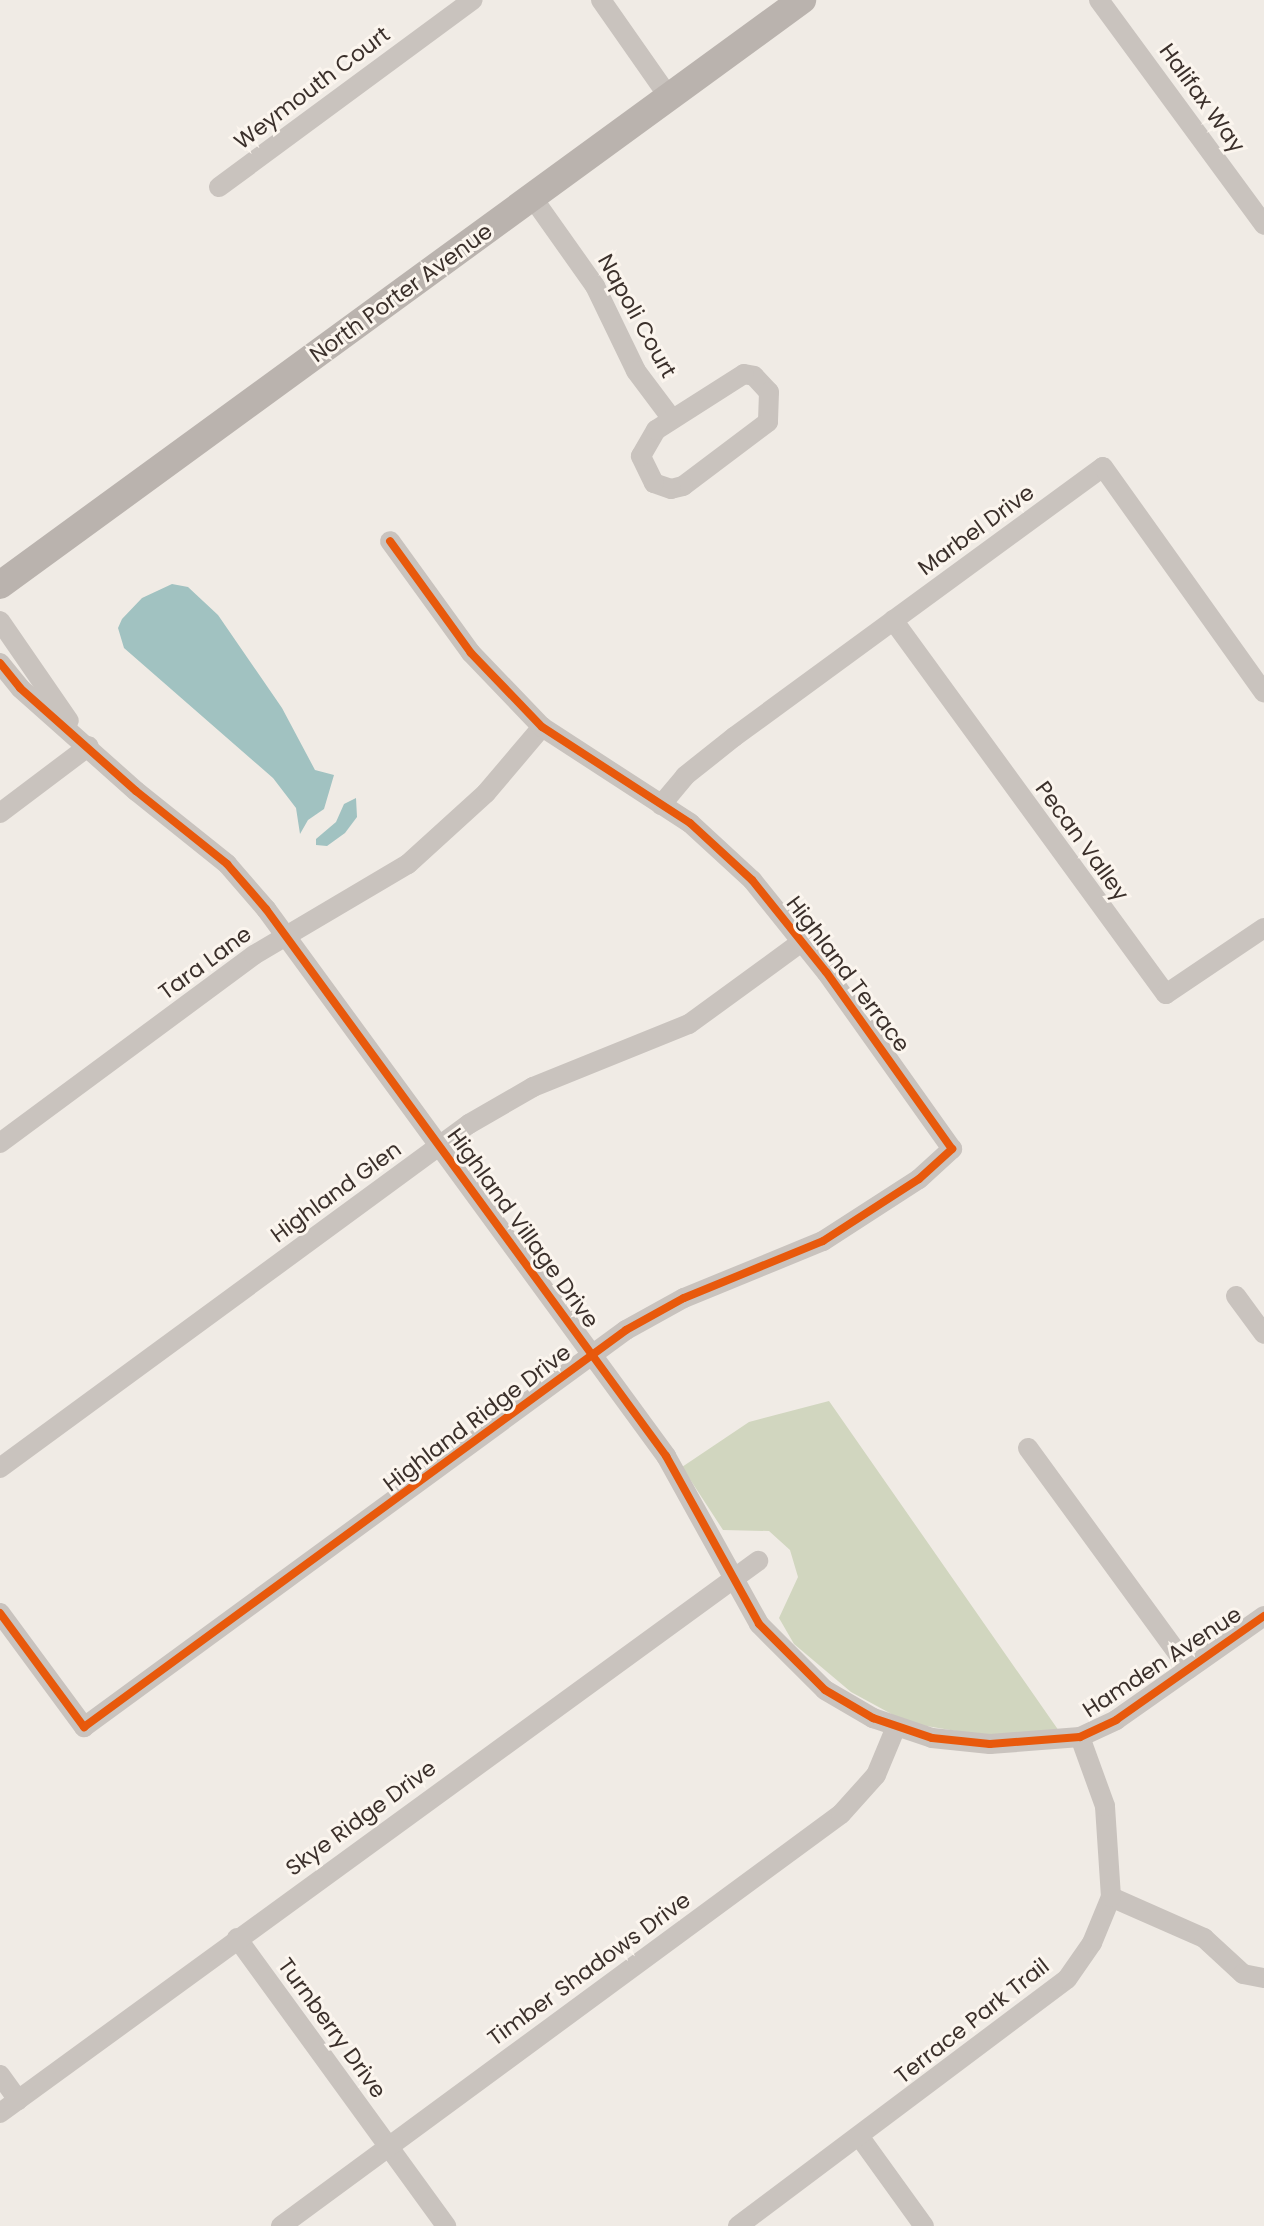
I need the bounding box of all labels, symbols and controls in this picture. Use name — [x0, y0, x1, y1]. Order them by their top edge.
street label: Weymouth Court — [229, 21, 395, 155]
street label: Halifax Way — [1154, 38, 1250, 158]
street label: North Porter Avenue — [305, 218, 497, 368]
street label: Napoli Court — [592, 250, 682, 382]
street label: Marbel Drive — [913, 479, 1039, 581]
street label: Pecan Valley — [1030, 776, 1134, 906]
street label: Highland Terrace — [781, 891, 915, 1057]
street label: Tara Lane — [154, 921, 256, 1005]
street label: Highland Village Drive — [442, 1123, 604, 1333]
street label: Highland Glen — [266, 1136, 406, 1248]
street label: Highland Ridge Drive — [378, 1339, 576, 1497]
street label: Hamden Avenue — [1078, 1601, 1246, 1723]
street label: Skye Ridge Drive — [281, 1755, 441, 1881]
street label: Timber Shadows Drive — [483, 1887, 695, 2051]
street label: Turnberry Drive — [272, 1953, 392, 2103]
street label: Terrace Park Trail — [890, 1953, 1054, 2089]

